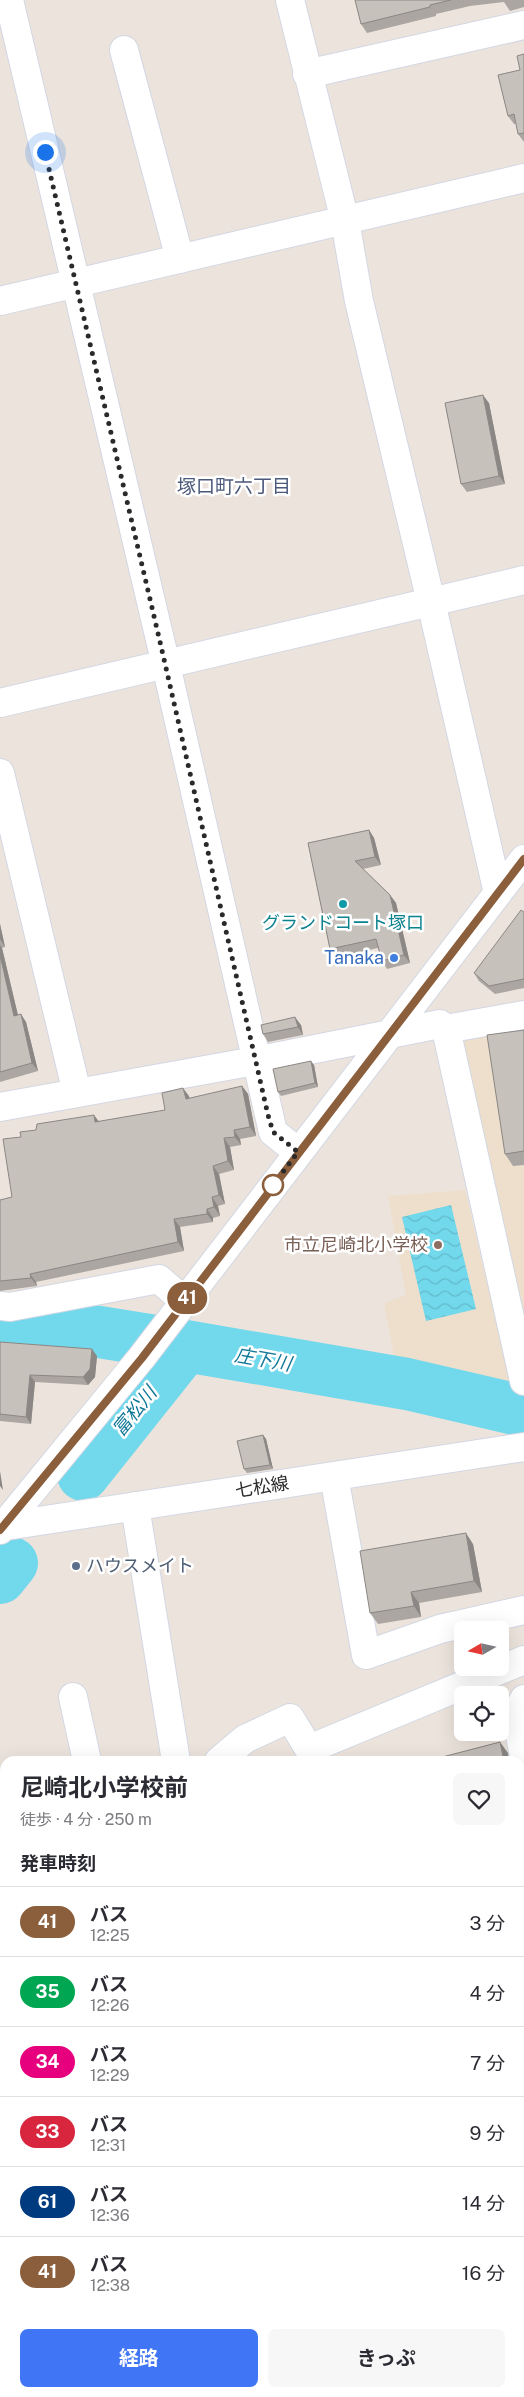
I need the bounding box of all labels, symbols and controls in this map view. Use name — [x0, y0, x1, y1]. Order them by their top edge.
your location — [33, 140, 58, 165]
district label: 塚口町六丁目 — [177, 475, 291, 497]
marker: グランドコート塚口 — [337, 898, 349, 910]
place label: グランドコート塚口 — [262, 912, 424, 933]
place label: Tanaka — [324, 947, 384, 968]
marker: Tanaka — [388, 952, 400, 964]
unlabelled marker — [262, 1174, 284, 1196]
place label: 市立尼崎北小学校 — [284, 1234, 428, 1255]
marker: 市立尼崎北小学校 — [432, 1239, 444, 1251]
line badge: 41 — [164, 1282, 210, 1314]
text: 41 — [177, 1287, 197, 1308]
water label: 庄下川 — [233, 1343, 295, 1375]
water label: 富松川 — [108, 1380, 162, 1440]
street label: 七松線 — [234, 1472, 290, 1501]
place label: ハウスメイト — [86, 1555, 194, 1576]
marker: ハウスメイト — [70, 1560, 82, 1572]
north arrow — [454, 1621, 509, 1676]
map controls — [454, 1621, 509, 1741]
button: locate — [454, 1686, 509, 1741]
text: 尼崎北小学校前 — [20, 1773, 188, 1801]
button: heart — [453, 1773, 505, 1825]
text: 徒歩 · 4 分 · 250 m — [20, 1810, 152, 1829]
text: 発車時刻 — [20, 1852, 96, 1874]
text: バス — [90, 1903, 128, 1925]
text: 41 — [38, 1911, 57, 1932]
text: 3 分 — [469, 1912, 505, 1934]
text: 12:25 — [90, 1926, 130, 1945]
text: バス — [90, 1973, 128, 1995]
text: 35 — [35, 1981, 60, 2002]
text: 4 分 — [469, 1982, 505, 2004]
text: 12:26 — [90, 1996, 129, 2015]
text: バス — [90, 2043, 128, 2065]
text: 34 — [36, 2051, 59, 2072]
text: 7 分 — [470, 2052, 505, 2074]
text: 12:29 — [90, 2066, 130, 2085]
text: バス — [90, 2113, 128, 2135]
text: 33 — [36, 2121, 59, 2142]
text: 9 分 — [470, 2122, 505, 2144]
text: 12:31 — [90, 2136, 126, 2155]
text: バス — [90, 2183, 128, 2205]
text: 61 — [38, 2191, 57, 2212]
text: 14 分 — [462, 2192, 505, 2214]
text: 12:36 — [90, 2206, 130, 2225]
text: バス — [90, 2253, 128, 2275]
text: 41 — [38, 2261, 57, 2282]
text: 16 分 — [462, 2262, 505, 2284]
text: 12:38 — [90, 2276, 130, 2295]
button: 経路 — [20, 2329, 258, 2387]
button: きっぷ — [268, 2329, 505, 2387]

